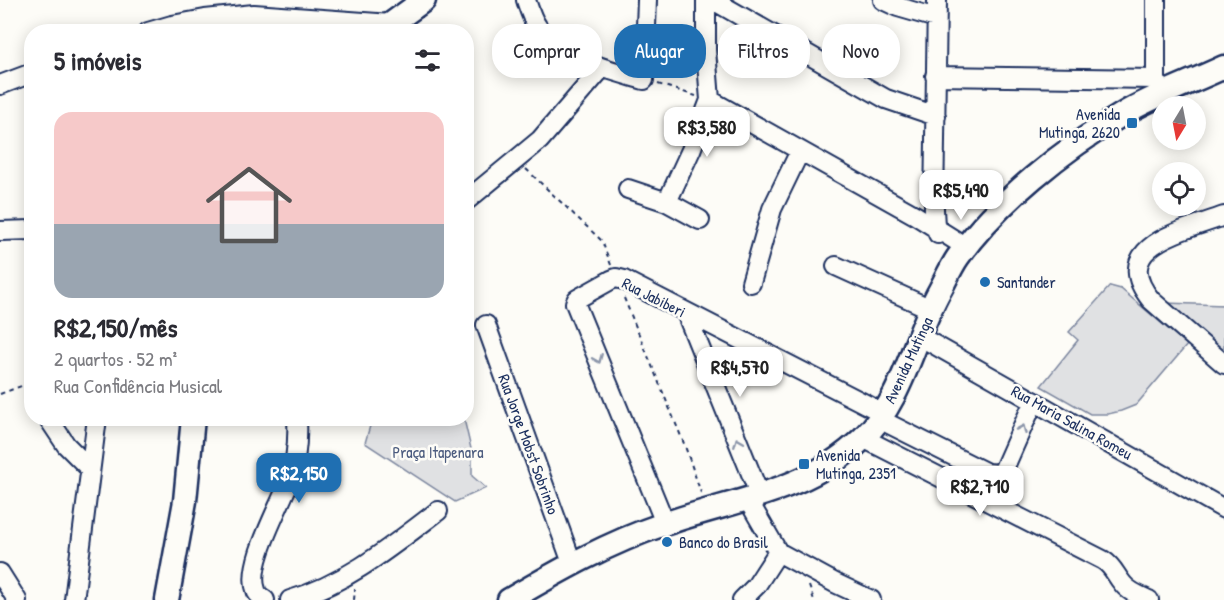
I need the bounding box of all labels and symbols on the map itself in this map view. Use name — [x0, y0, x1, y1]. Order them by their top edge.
north arrow — [1152, 96, 1206, 150]
place label: Avenida Mutinga, 2620 — [1039, 103, 1120, 143]
pin: R$3,580 — [652, 107, 762, 158]
marker: Avenida Mutinga, 2620 — [1125, 116, 1139, 130]
pin: R$5,490 — [906, 170, 1016, 221]
place label: Santander — [997, 271, 1056, 293]
street label: Rua Jabiberi — [618, 272, 690, 322]
marker: Santander — [978, 275, 992, 289]
street label: Avenida Mutinga — [878, 313, 938, 407]
pin: R$4,570 — [685, 347, 795, 398]
one-way arrow — [591, 353, 603, 364]
street label: Rua Jorge Mobst Sobrinho — [493, 371, 565, 518]
street label: Rua Maria Salina Romeu — [1008, 380, 1137, 465]
one-way arrow — [1014, 424, 1026, 435]
one-way arrow — [733, 437, 745, 448]
park label: Praça Itapenara — [393, 441, 483, 463]
place label: Avenida Mutinga, 2351 — [816, 444, 896, 484]
pin: R$2,150 — [244, 453, 354, 504]
marker: Avenida Mutinga, 2351 — [797, 457, 811, 471]
pin: R$2,710 — [925, 466, 1035, 517]
place label: Banco do Brasil — [679, 531, 769, 553]
marker: Banco do Brasil — [660, 535, 674, 549]

